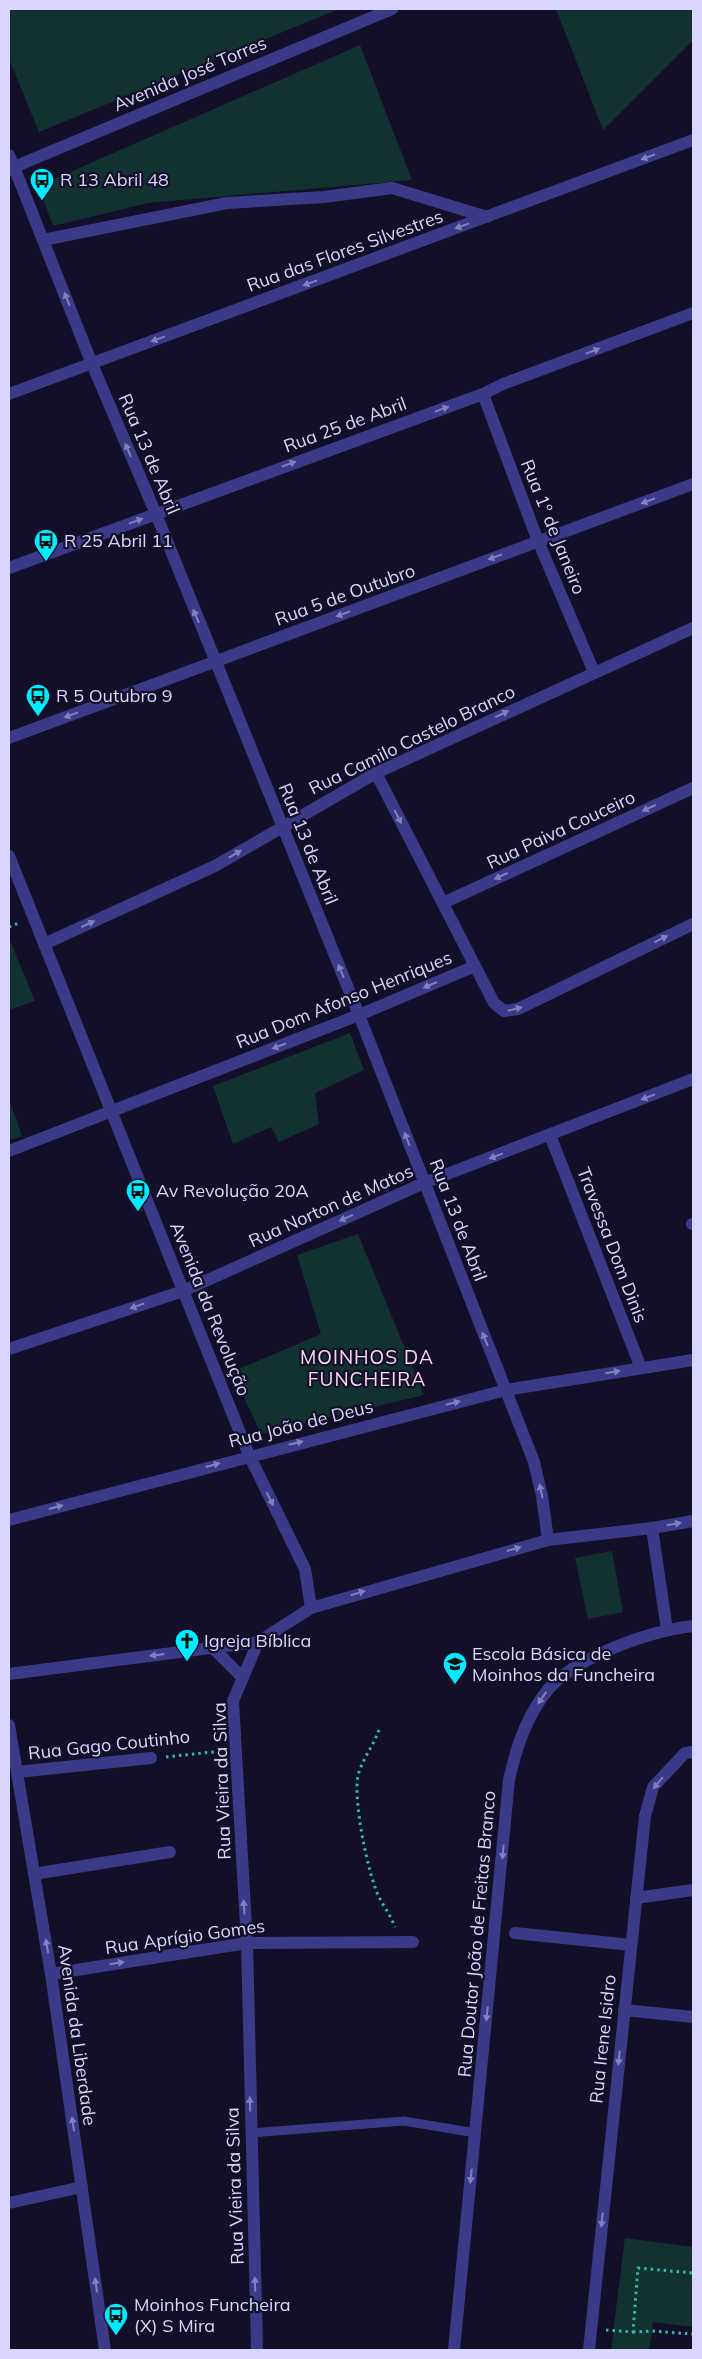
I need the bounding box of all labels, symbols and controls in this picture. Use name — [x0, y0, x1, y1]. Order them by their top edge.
street label: Avenida José Torres — [110, 31, 270, 116]
one-way arrow — [640, 154, 655, 161]
bus stop icon: R 13 Abril 48 — [29, 167, 55, 201]
place label: R 13 Abril 48 — [60, 168, 169, 191]
street label: Rua das Flores Silvestres — [243, 204, 446, 297]
one-way arrow — [455, 223, 470, 230]
one-way arrow — [302, 279, 317, 287]
one-way arrow — [63, 292, 70, 307]
one-way arrow — [150, 335, 165, 343]
one-way arrow — [586, 347, 601, 355]
street label: Rua 13 de Abril — [114, 390, 185, 518]
street label: Rua 25 de Abril — [280, 392, 409, 457]
one-way arrow — [434, 405, 449, 412]
one-way arrow — [124, 443, 132, 457]
street label: Rua 1º de Janeiro — [516, 456, 591, 598]
one-way arrow — [282, 460, 297, 468]
one-way arrow — [640, 498, 655, 505]
one-way arrow — [129, 517, 144, 524]
bus stop icon: R 25 Abril 11 — [33, 528, 59, 562]
place label: R 25 Abril 11 — [64, 529, 173, 552]
one-way arrow — [487, 553, 502, 561]
street label: Rua 5 de Outubro — [272, 558, 418, 631]
one-way arrow — [192, 609, 200, 624]
one-way arrow — [335, 610, 350, 618]
street label: Rua Camilo Castelo Branco — [305, 680, 519, 800]
bus stop icon: R 5 Outubro 9 — [25, 683, 51, 717]
place label: R 5 Outubro 9 — [56, 684, 173, 707]
one-way arrow — [495, 710, 510, 718]
one-way arrow — [63, 711, 78, 719]
street label: Rua 13 de Abril — [274, 780, 343, 908]
street label: Rua Paiva Couceiro — [483, 785, 639, 874]
one-way arrow — [642, 805, 656, 813]
one-way arrow — [394, 809, 402, 824]
one-way arrow — [228, 849, 241, 858]
one-way arrow — [494, 872, 509, 881]
one-way arrow — [81, 920, 95, 928]
one-way arrow — [654, 935, 669, 943]
street label: Rua Dom Afonso Henriques — [232, 946, 455, 1053]
one-way arrow — [336, 964, 344, 978]
one-way arrow — [423, 981, 437, 989]
one-way arrow — [507, 1005, 523, 1013]
one-way arrow — [271, 1042, 286, 1050]
one-way arrow — [640, 1093, 655, 1101]
one-way arrow — [403, 1131, 410, 1146]
one-way arrow — [489, 1152, 503, 1160]
street label: Rua 13 de Abril — [425, 1155, 492, 1284]
street label: Rua Norton de Matos — [245, 1159, 417, 1252]
street label: Travessa Dom Dinis — [572, 1164, 653, 1326]
bus stop icon: Av Revolução 20A — [125, 1178, 151, 1212]
place label: Av Revolução 20A — [156, 1179, 309, 1202]
one-way arrow — [339, 1214, 353, 1222]
street label: Avenida da Revolução — [165, 1218, 256, 1399]
one-way arrow — [129, 1303, 144, 1311]
one-way arrow — [481, 1332, 489, 1346]
district label: MOINHOS DA FUNCHEIRA — [300, 1345, 434, 1391]
one-way arrow — [605, 1368, 621, 1376]
street label: Rua João de Deus — [226, 1394, 376, 1453]
one-way arrow — [446, 1399, 461, 1407]
one-way arrow — [288, 1439, 303, 1447]
one-way arrow — [205, 1461, 220, 1469]
one-way arrow — [537, 1484, 545, 1499]
one-way arrow — [267, 1492, 275, 1506]
one-way arrow — [48, 1503, 63, 1511]
one-way arrow — [667, 1520, 683, 1528]
one-way arrow — [506, 1545, 522, 1553]
one-way arrow — [350, 1589, 365, 1597]
church icon: Igreja Bíblica — [174, 1628, 200, 1662]
place label: Igreja Bíblica — [204, 1629, 311, 1652]
place label: Escola Básica de Moinhos da Funcheira — [472, 1642, 655, 1686]
one-way arrow — [149, 1651, 165, 1659]
school or university icon: Escola Básica de Moinhos da Funcheira — [442, 1651, 468, 1685]
one-way arrow — [538, 1691, 547, 1705]
street label: Rua Vieira da Silva — [207, 1702, 236, 1860]
street label: Rua Gago Coutinho — [27, 1725, 191, 1764]
one-way arrow — [653, 1777, 664, 1790]
street label: Rua Doutor João de Freitas Branco — [453, 1790, 500, 2078]
one-way arrow — [498, 1845, 506, 1861]
one-way arrow — [240, 1898, 248, 1914]
street label: Rua Aprígio Gomes — [103, 1914, 266, 1959]
one-way arrow — [42, 1937, 50, 1953]
street label: Avenida da Liberdade — [53, 1943, 102, 2127]
one-way arrow — [109, 1959, 125, 1967]
street label: Rua Irene Isidro — [584, 1973, 621, 2105]
one-way arrow — [483, 2007, 491, 2023]
one-way arrow — [615, 2051, 623, 2067]
one-way arrow — [246, 2096, 254, 2112]
street label: Rua Vieira da Silva — [220, 2107, 249, 2265]
one-way arrow — [68, 2116, 76, 2132]
one-way arrow — [467, 2168, 475, 2184]
one-way arrow — [598, 2212, 606, 2228]
one-way arrow — [92, 2276, 100, 2292]
one-way arrow — [250, 2276, 258, 2292]
place label: Moinhos Funcheira (X) S Mira — [134, 2293, 291, 2337]
bus stop icon: Moinhos Funcheira (X) S Mira — [103, 2302, 129, 2336]

